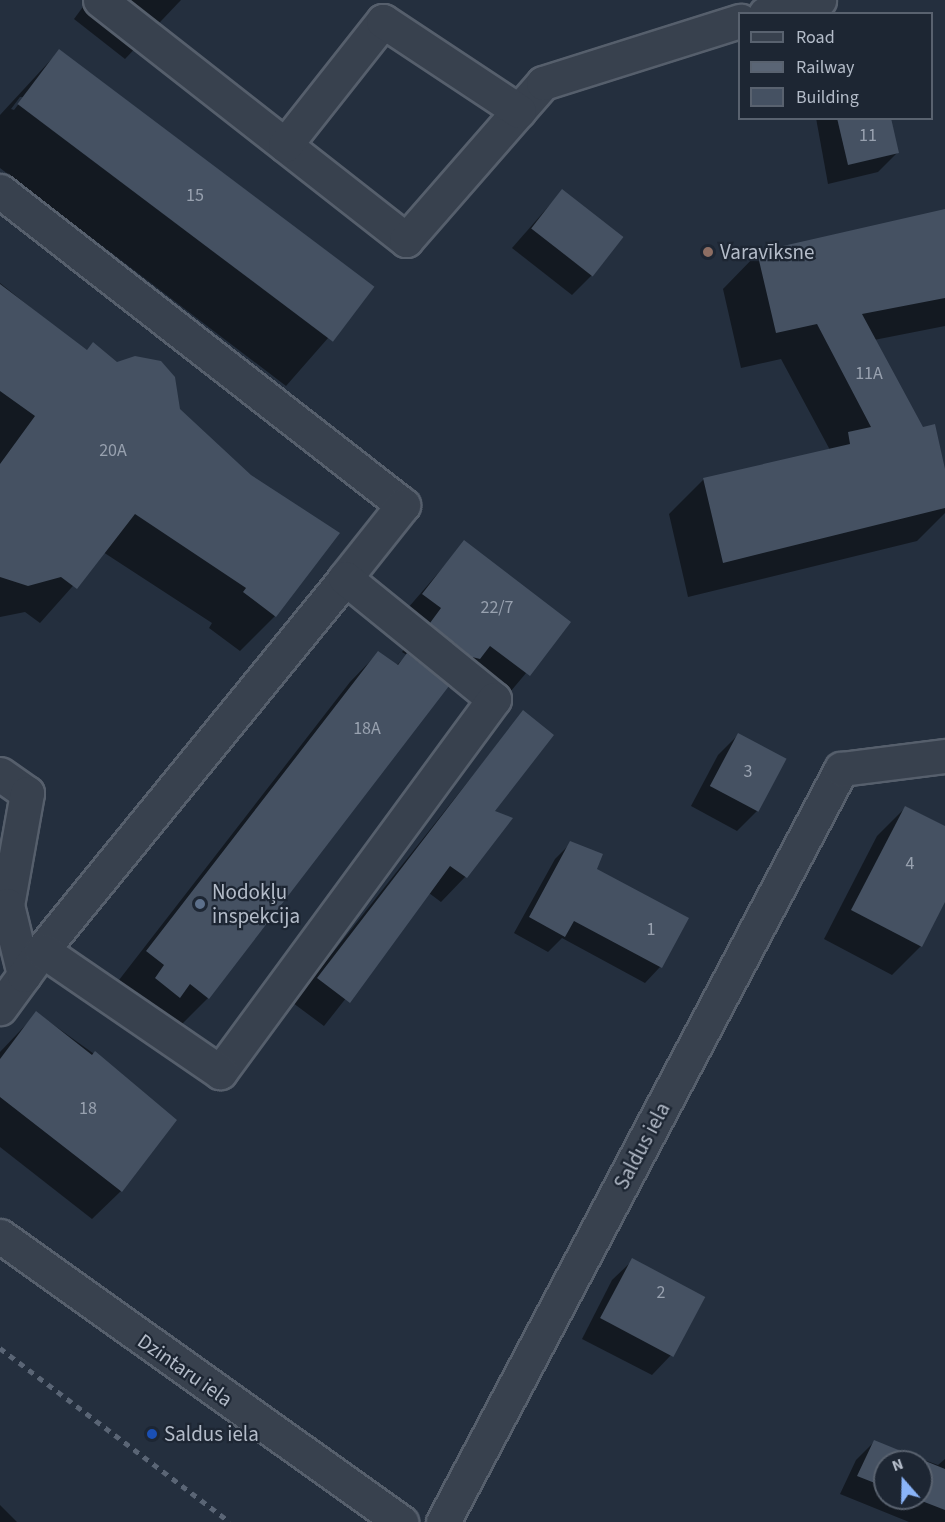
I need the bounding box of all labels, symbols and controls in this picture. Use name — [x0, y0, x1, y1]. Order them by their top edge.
legend — [738, 12, 933, 120]
text: Road — [796, 25, 835, 50]
text: Railway — [796, 55, 855, 80]
text: Building — [796, 85, 859, 110]
house number: 11 — [859, 125, 877, 147]
house number: 15 — [186, 185, 204, 207]
place label: Varavīksne — [720, 239, 814, 265]
marker: Varavīksne — [701, 245, 715, 259]
house number: 11A — [855, 363, 883, 385]
house number: 20A — [99, 440, 127, 462]
house number: 22/7 — [480, 597, 514, 619]
house number: 18A — [353, 718, 381, 740]
house number: 3 — [744, 761, 752, 783]
house number: 4 — [906, 853, 914, 875]
place label: Nodokļu inspekcija — [212, 879, 300, 929]
marker: Nodokļu inspekcija — [193, 897, 207, 911]
house number: 1 — [647, 919, 655, 941]
house number: 18 — [79, 1098, 97, 1120]
street label: Saldus iela — [609, 1098, 675, 1194]
house number: 2 — [657, 1282, 665, 1304]
street label: Dzintaru iela — [133, 1328, 237, 1412]
place label: Saldus iela — [164, 1421, 259, 1447]
marker: Saldus iela — [145, 1427, 159, 1441]
north arrow — [873, 1450, 933, 1510]
text: N — [889, 1453, 906, 1477]

